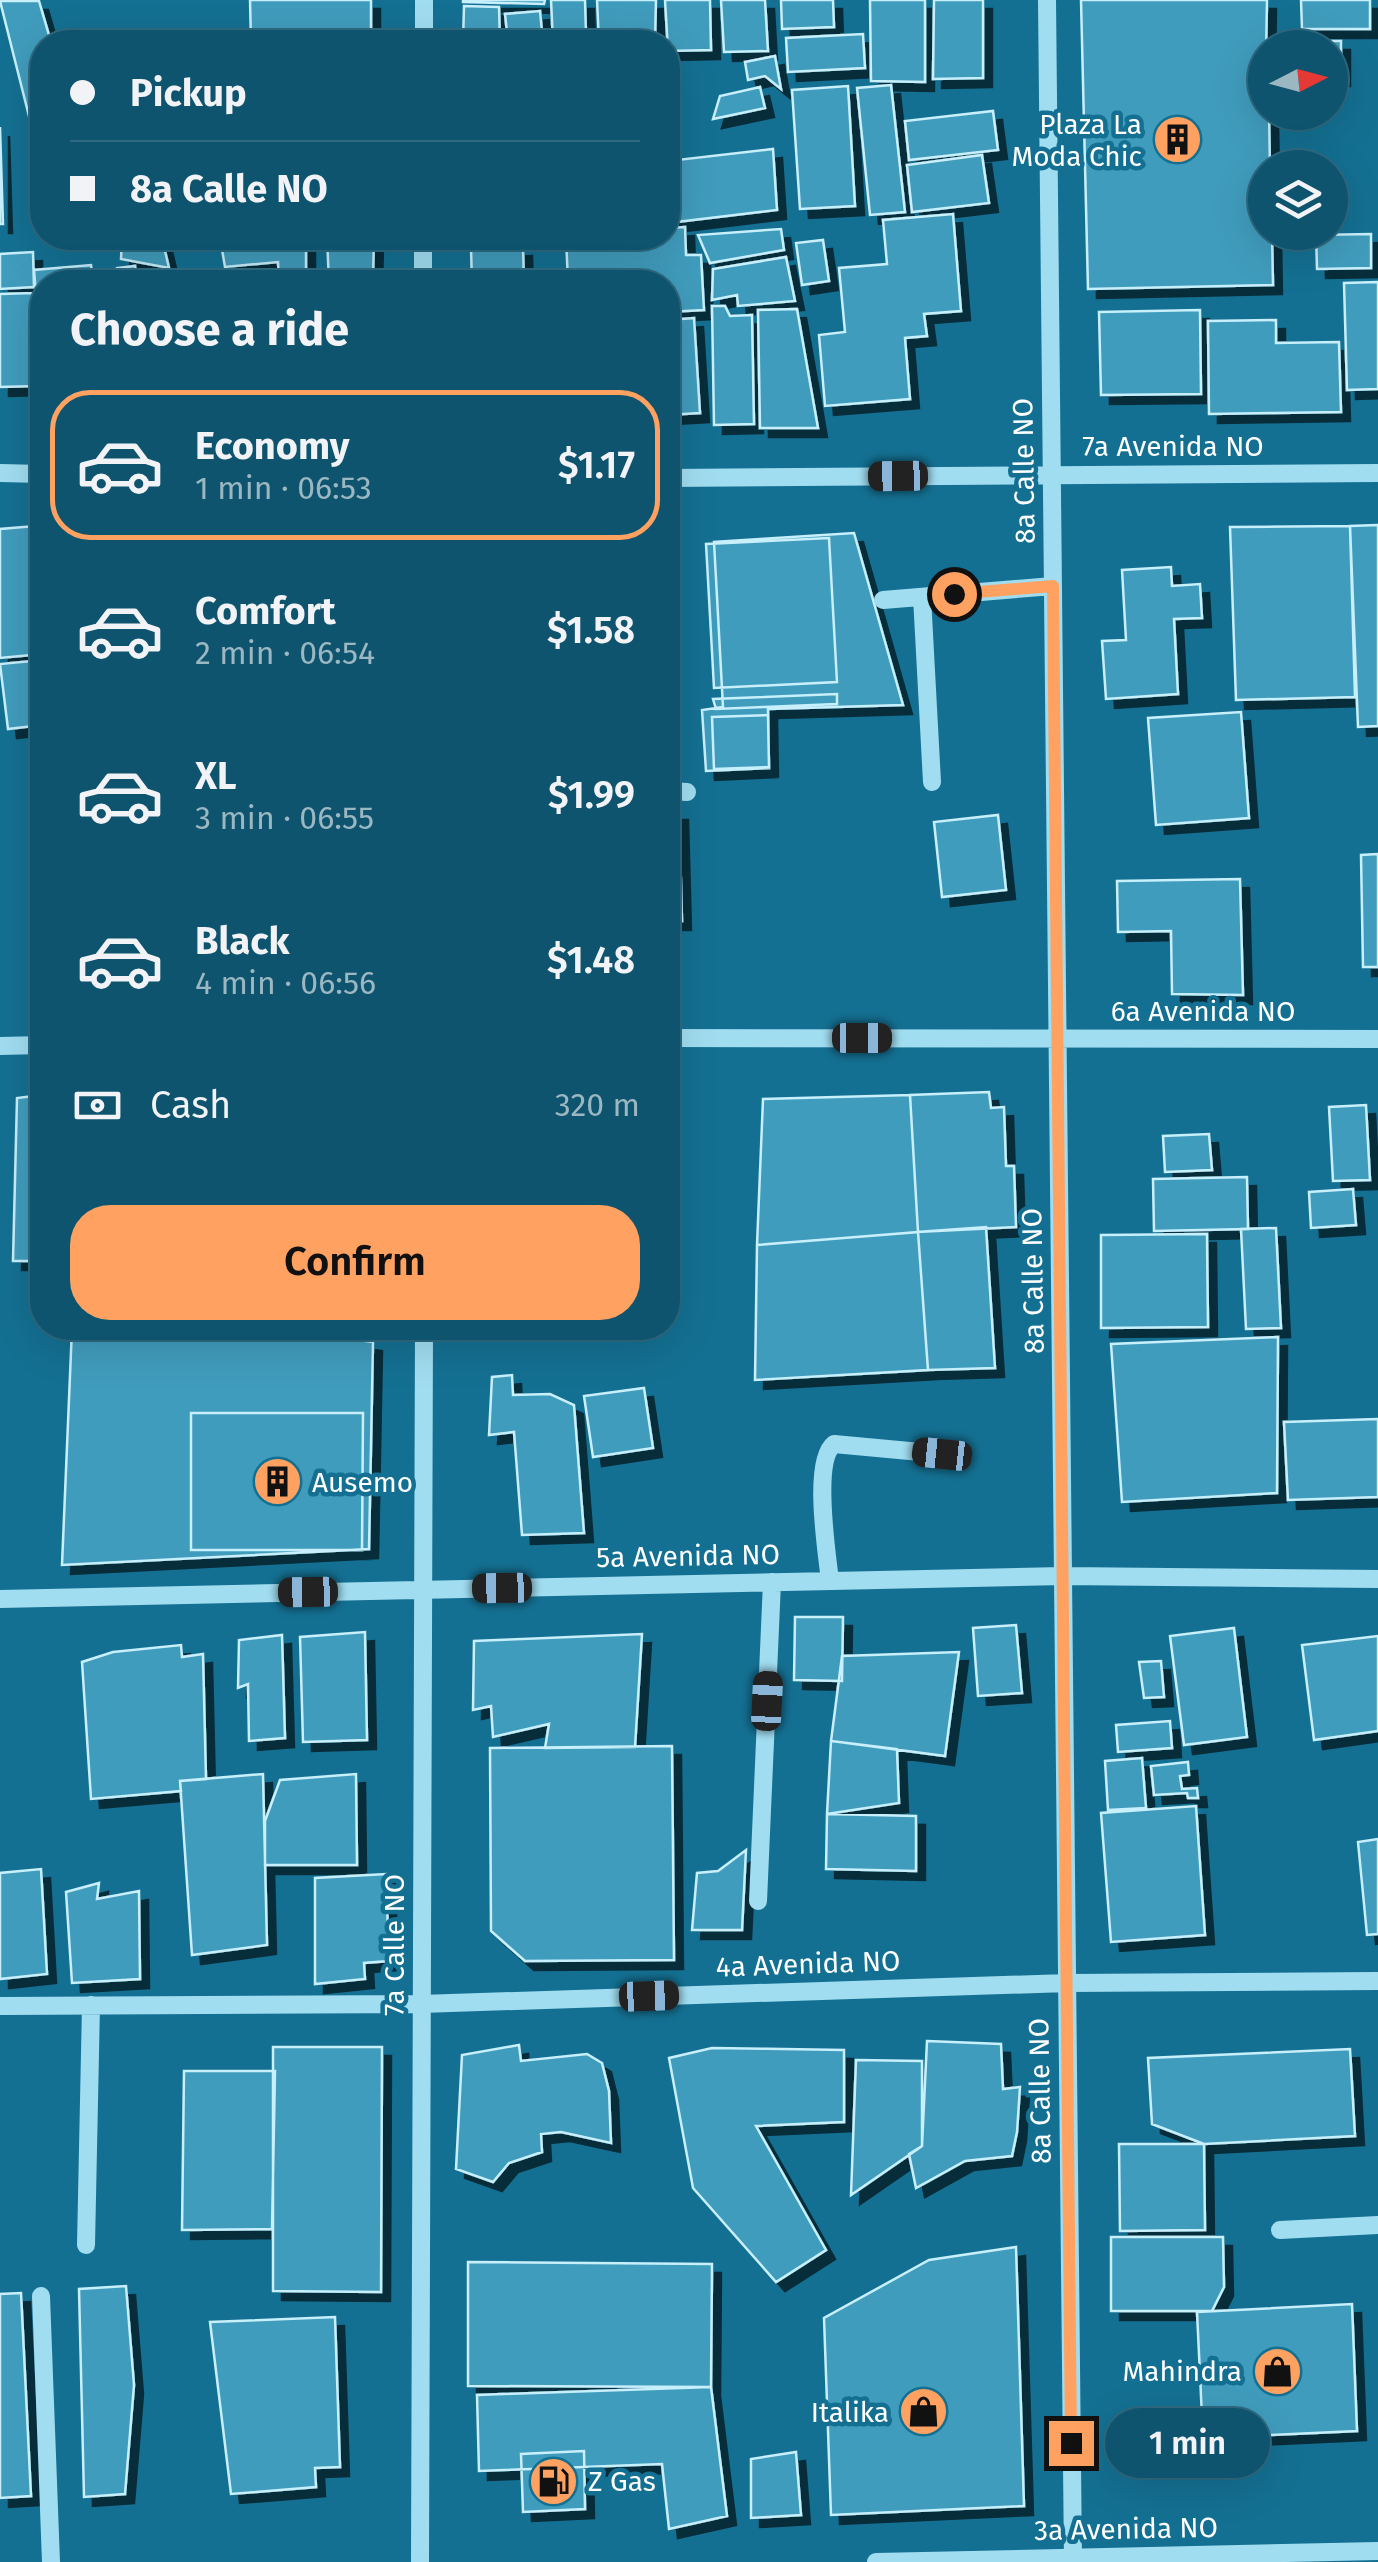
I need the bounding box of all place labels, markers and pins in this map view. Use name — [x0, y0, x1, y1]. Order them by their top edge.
place label: Plaza La Moda Chic — [1011, 108, 1142, 173]
building icon: Plaza La Moda Chic — [1151, 114, 1203, 166]
building icon: Ausemo — [251, 1456, 303, 1508]
place label: Ausemo — [312, 1466, 413, 1499]
shop icon: Mahindra — [1251, 2345, 1303, 2397]
place label: Mahindra — [1122, 2355, 1242, 2388]
shop icon: Italika — [898, 2386, 950, 2438]
place label: Italika — [811, 2396, 889, 2429]
fuel station icon: Z Gas — [527, 2455, 579, 2507]
place label: Z Gas — [588, 2465, 656, 2498]

